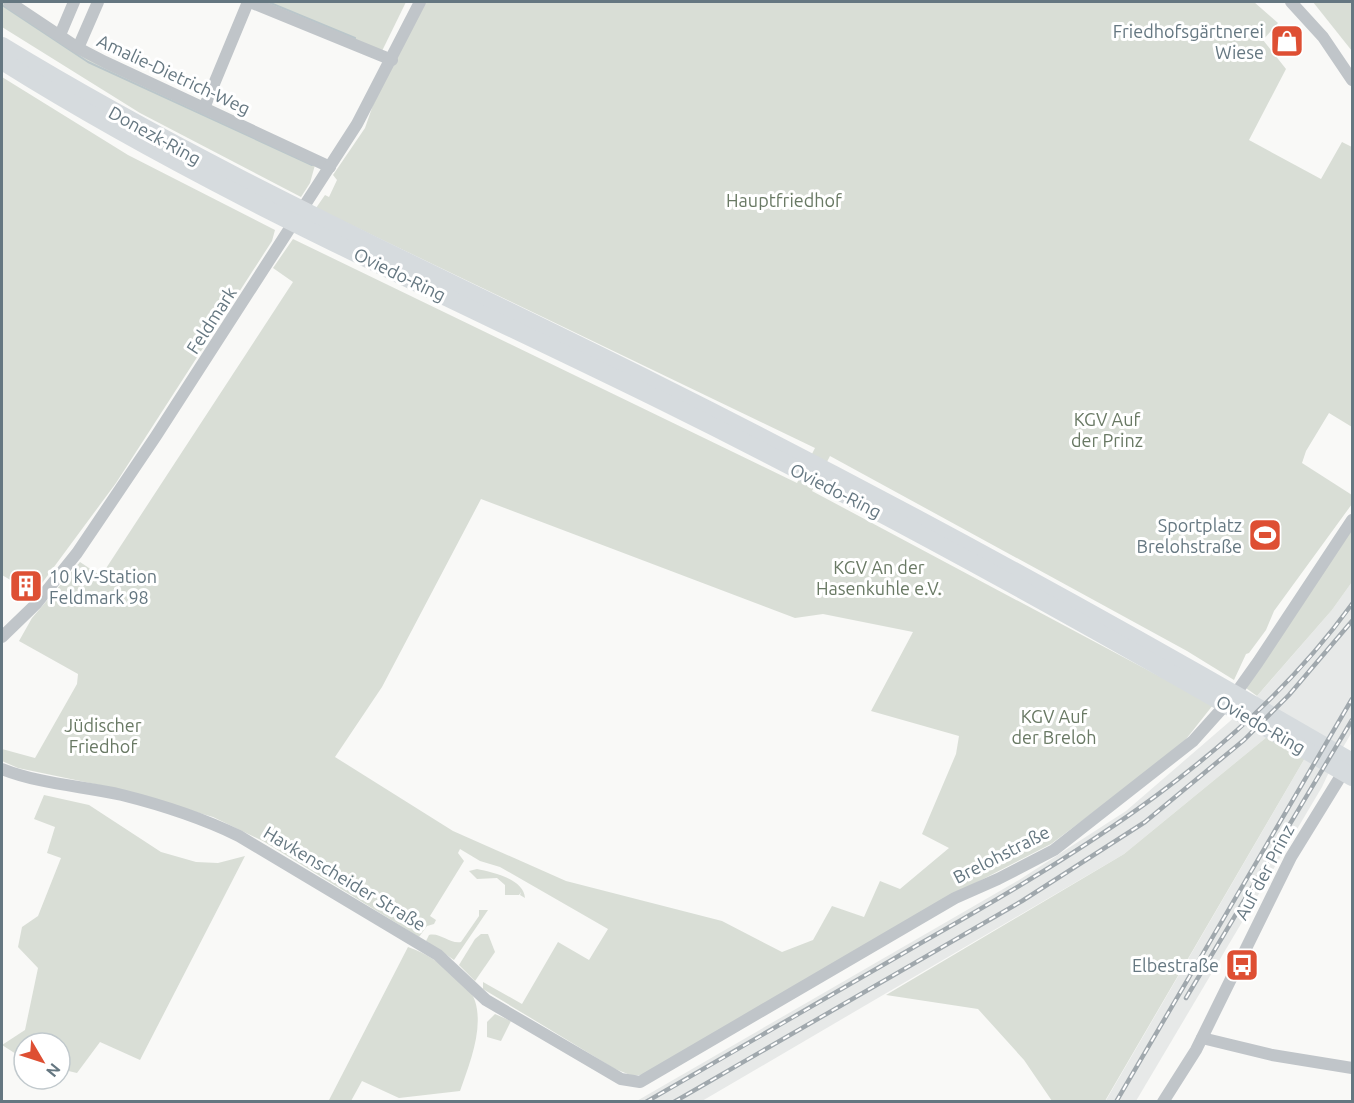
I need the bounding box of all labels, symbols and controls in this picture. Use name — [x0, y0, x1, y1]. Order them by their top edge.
place label: Friedhofsgärtnerei Wiese — [1113, 21, 1264, 62]
shop icon: Friedhofsgärtnerei Wiese — [1269, 23, 1305, 59]
street label: Amalie-Dietrich-Weg — [94, 30, 254, 118]
street label: Donezk-Ring — [106, 102, 204, 168]
park label: Hauptfriedhof — [726, 190, 842, 210]
street label: Oviedo-Ring — [351, 243, 449, 305]
street label: Feldmark — [182, 283, 240, 357]
park label: KGV Auf der Prinz — [1071, 409, 1143, 450]
street label: Oviedo-Ring — [787, 458, 885, 522]
place label: Sportplatz Brelohstraße — [1137, 515, 1242, 556]
sports icon: Sportplatz Brelohstraße — [1247, 517, 1283, 553]
park label: KGV An der Hasenkuhle e.V. — [816, 557, 942, 598]
place label: 10 kV-Station Feldmark 98 — [49, 566, 157, 607]
building icon: 10 kV-Station Feldmark 98 — [8, 568, 44, 604]
street label: Oviedo-Ring — [1213, 690, 1309, 758]
park label: KGV Auf der Breloh — [1011, 706, 1097, 747]
park label: Jüdischer Friedhof — [64, 715, 142, 756]
street label: Brelohstraße — [949, 821, 1053, 887]
street label: Auf der Prinz — [1231, 821, 1297, 923]
street label: Havkenscheider Straße — [261, 822, 429, 934]
bus stop icon: Elbestraße — [1224, 947, 1260, 983]
place label: Elbestraße — [1132, 955, 1219, 975]
north arrow — [12, 1031, 72, 1091]
text: N — [43, 1060, 64, 1081]

